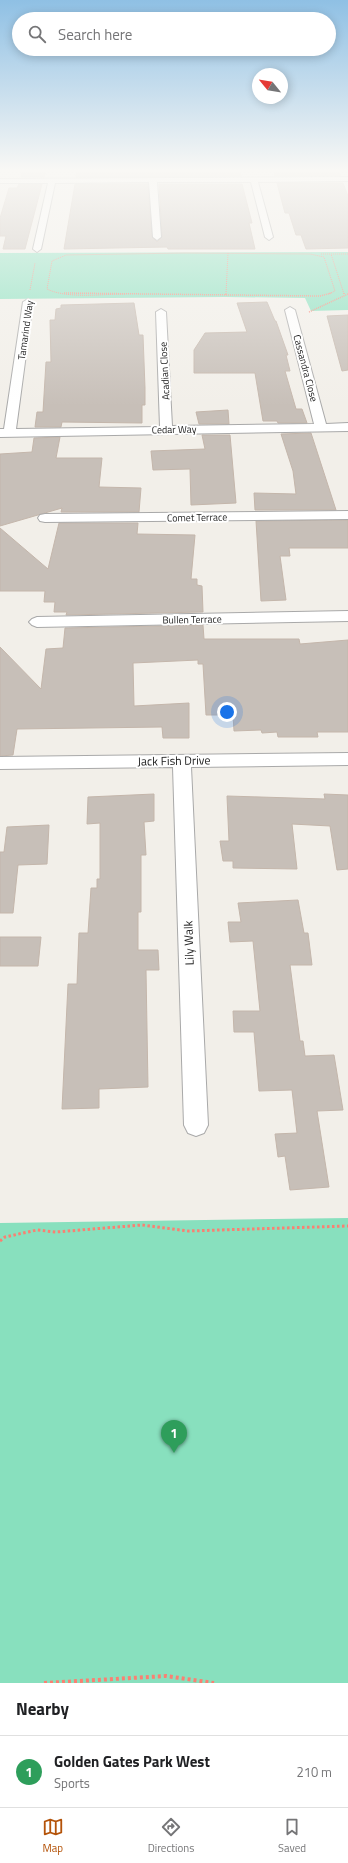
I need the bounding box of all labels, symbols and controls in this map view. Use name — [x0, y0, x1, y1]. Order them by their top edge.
search box — [12, 12, 336, 56]
icon: search — [26, 23, 48, 45]
text: Search here — [58, 23, 132, 46]
north arrow — [252, 68, 288, 104]
street label: Tamarind Way — [14, 299, 37, 361]
street label: Cassandra Close — [289, 333, 322, 403]
street label: Acadian Close — [155, 342, 174, 400]
street label: Cedar Way — [151, 422, 197, 437]
street label: Comet Terrace — [167, 509, 227, 526]
street label: Bullen Terrace — [162, 611, 222, 628]
your location — [217, 702, 237, 722]
street label: Jack Fish Drive — [137, 750, 211, 771]
street label: Lily Walk — [178, 920, 199, 966]
pin: 1 — [161, 1420, 187, 1453]
text: Nearby — [16, 1696, 69, 1722]
text: Golden Gates Park West — [54, 1750, 210, 1773]
text: 1 — [25, 1762, 33, 1782]
text: 210 m — [296, 1762, 332, 1782]
text: Sports — [54, 1773, 90, 1793]
tab: Map — [42, 1816, 64, 1856]
tab: Directions — [148, 1816, 194, 1856]
tab: Saved — [278, 1816, 306, 1856]

